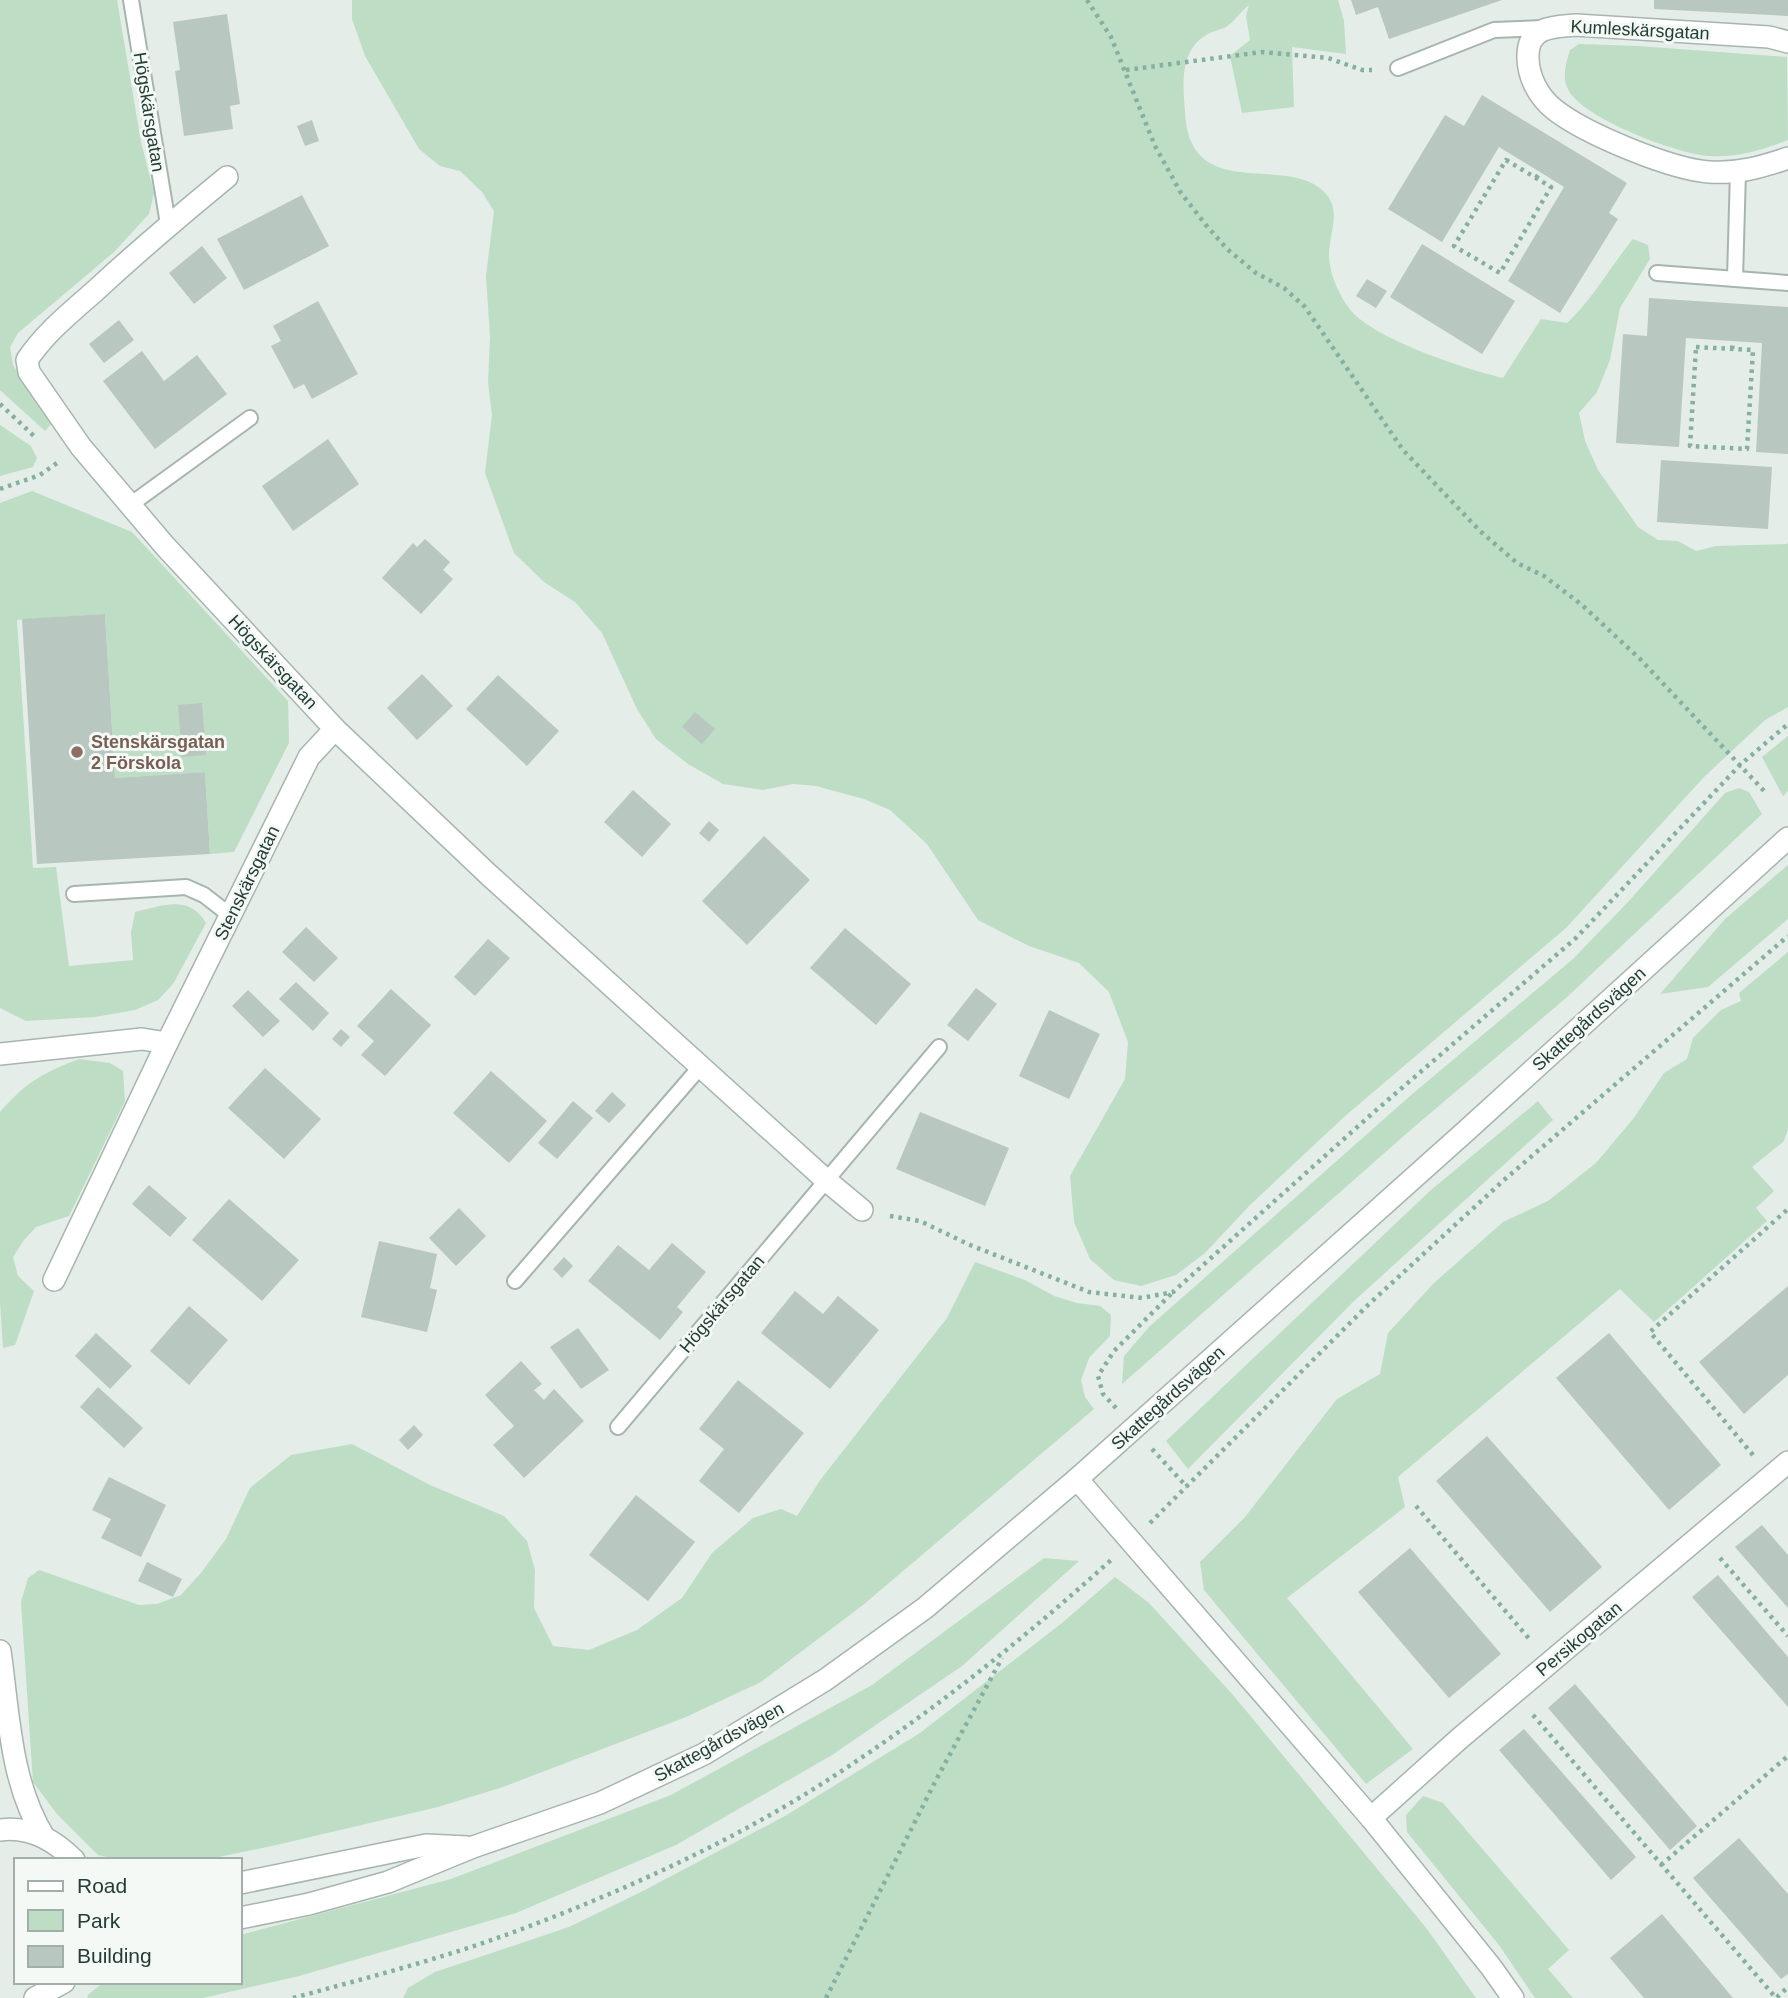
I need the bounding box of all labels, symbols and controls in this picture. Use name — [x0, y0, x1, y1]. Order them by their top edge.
street label: Kumleskärsgatan — [1570, 16, 1710, 44]
street label: Högskärsgatan — [130, 51, 168, 173]
street label: Högskärsgatan — [224, 611, 322, 713]
place label: Stenskärsgatan 2 Förskola — [91, 732, 225, 773]
marker: Stenskärsgatan 2 Förskola — [69, 744, 85, 760]
street label: Stenskärsgatan — [211, 822, 283, 944]
street label: Skattegårdsvägen — [1528, 963, 1650, 1075]
street label: Högskärsgatan — [675, 1251, 769, 1357]
street label: Skattegårdsvägen — [1107, 1342, 1229, 1454]
street label: Persikogatan — [1532, 1598, 1626, 1680]
street label: Skattegårdsvägen — [651, 1698, 787, 1786]
legend — [14, 1858, 242, 1984]
text: Road — [77, 1874, 127, 1897]
text: Park — [77, 1909, 121, 1932]
text: Building — [77, 1944, 152, 1967]

